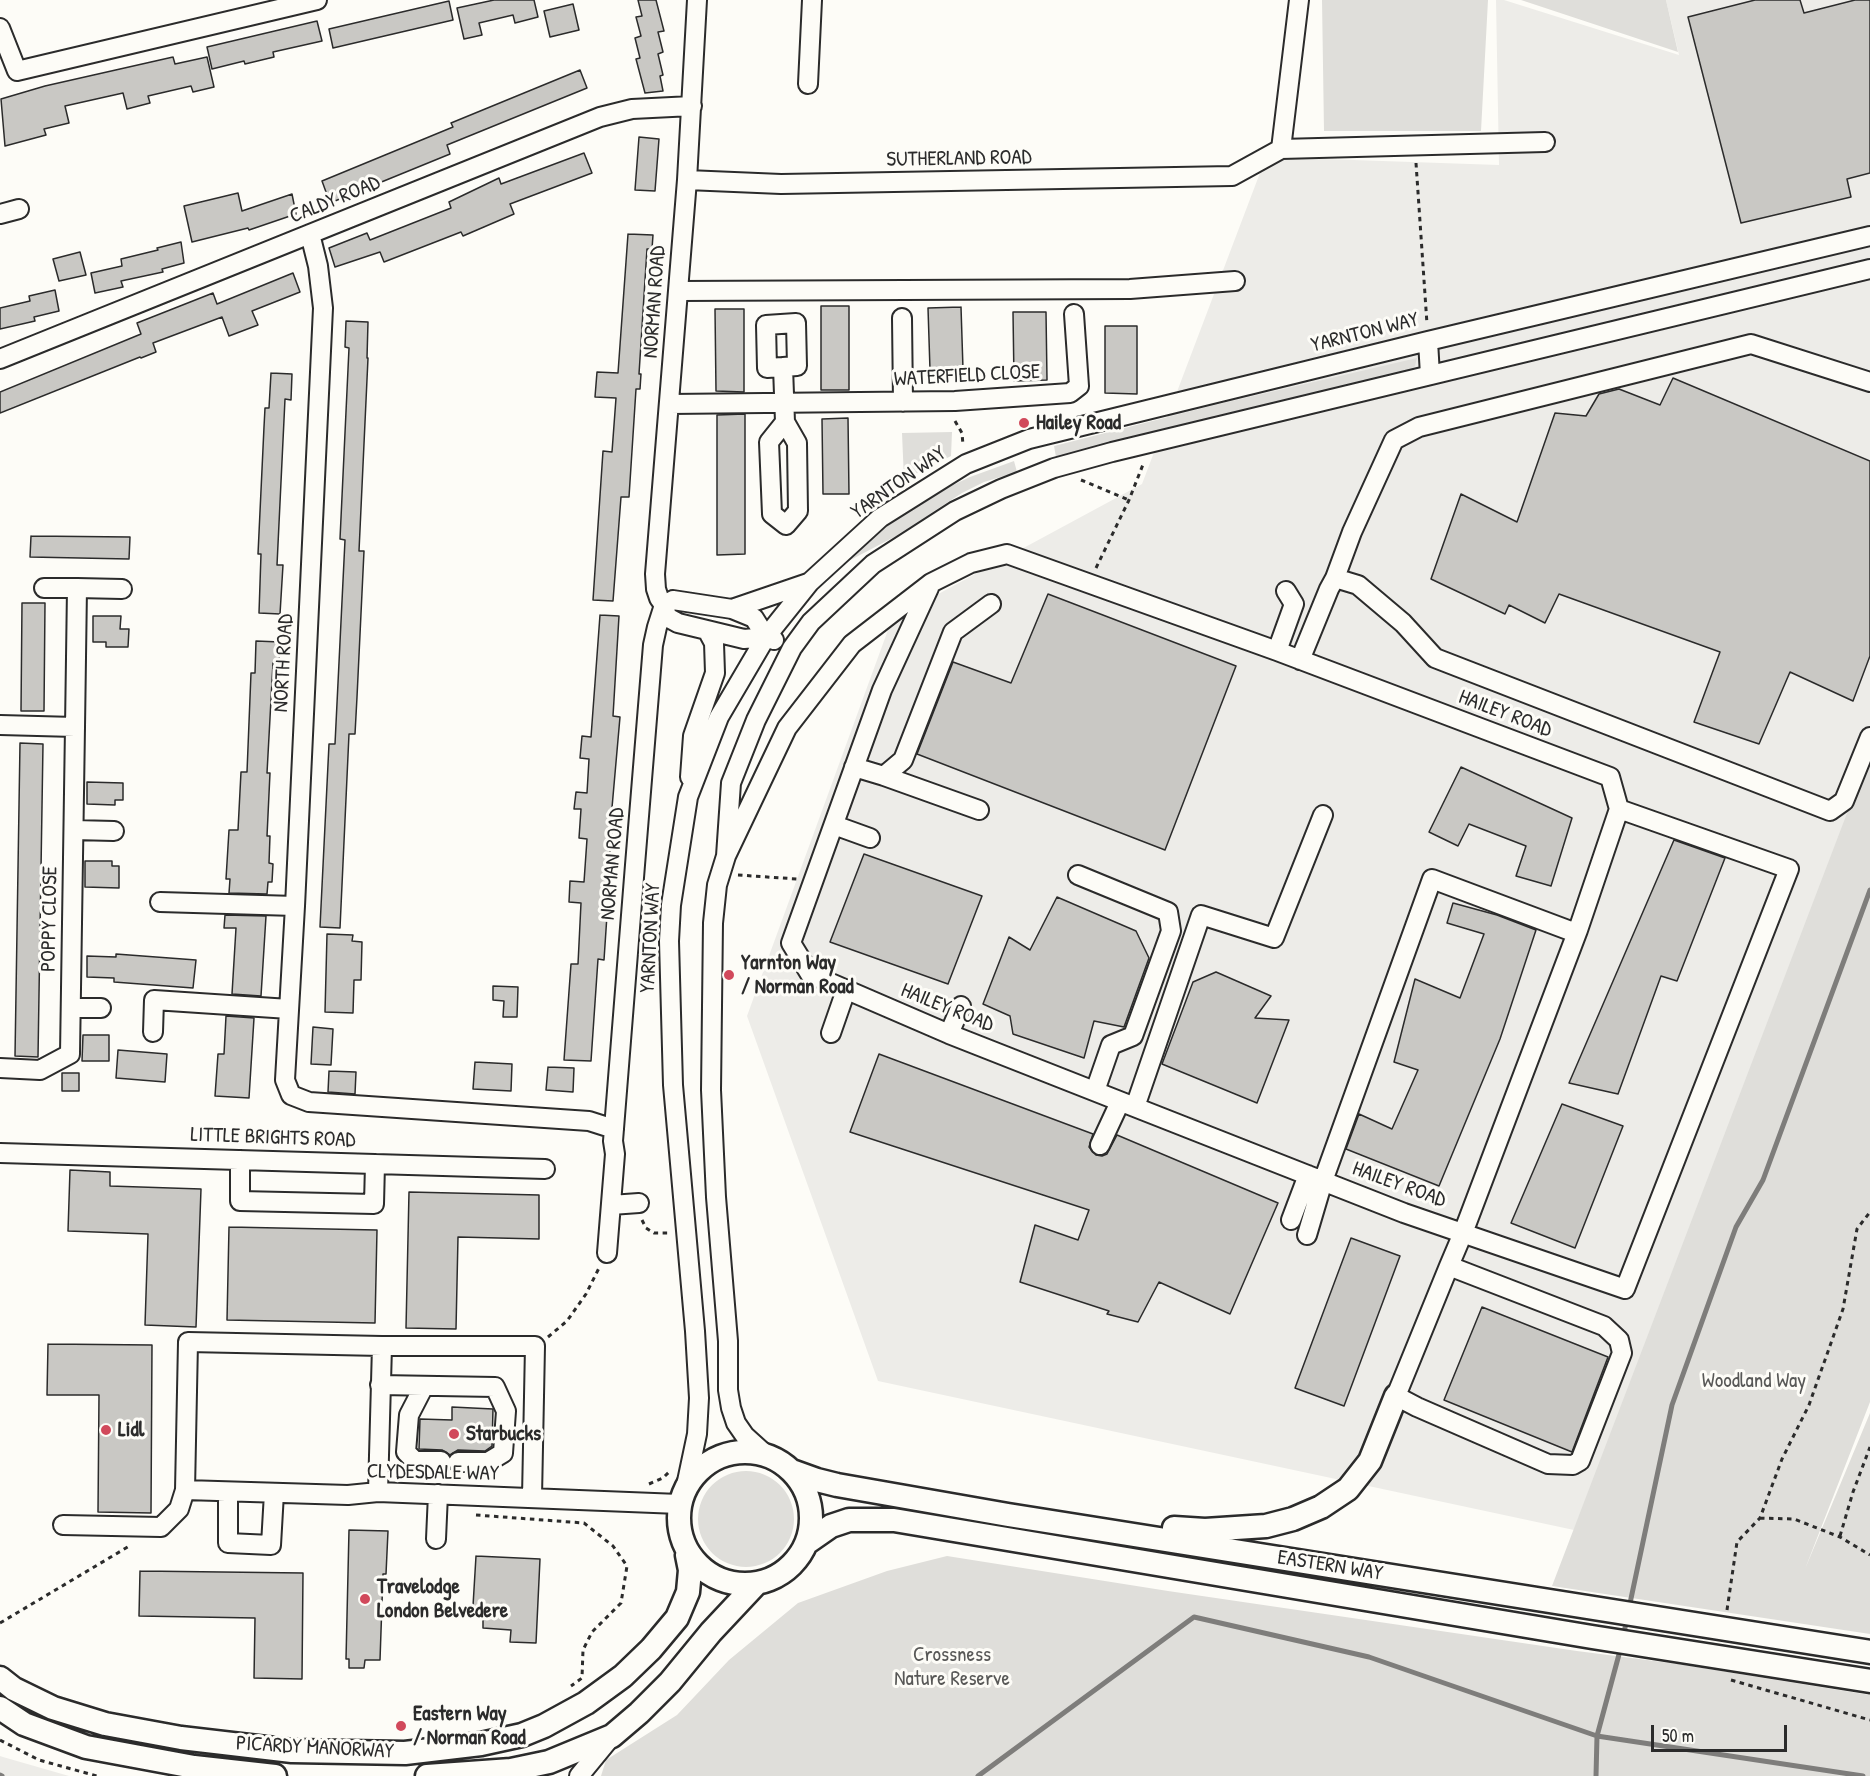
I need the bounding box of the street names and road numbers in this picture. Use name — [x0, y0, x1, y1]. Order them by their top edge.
street label: SUTHERLAND ROAD — [886, 145, 1032, 173]
street label: CALDY ROAD — [286, 171, 384, 229]
street label: NORMAN ROAD — [639, 245, 671, 359]
street label: YARNTON WAY — [1308, 307, 1422, 359]
street label: WATERFIELD CLOSE — [893, 360, 1041, 392]
street label: YARNTON WAY — [847, 441, 951, 525]
street label: NORTH ROAD — [269, 613, 299, 713]
street label: HAILEY ROAD — [1455, 685, 1555, 743]
street label: NORMAN ROAD — [596, 807, 630, 921]
street label: POPPY CLOSE — [36, 866, 64, 972]
street label: YARNTON WAY — [636, 882, 666, 994]
street label: HAILEY ROAD — [897, 978, 997, 1038]
street label: LITTLE BRIGHTS ROAD — [190, 1123, 356, 1153]
street label: HAILEY ROAD — [1349, 1156, 1449, 1214]
street label: CLYDESDALE WAY — [367, 1459, 499, 1487]
street label: EASTERN WAY — [1276, 1545, 1384, 1587]
street label: PICARDY MANORWAY — [235, 1731, 395, 1765]

